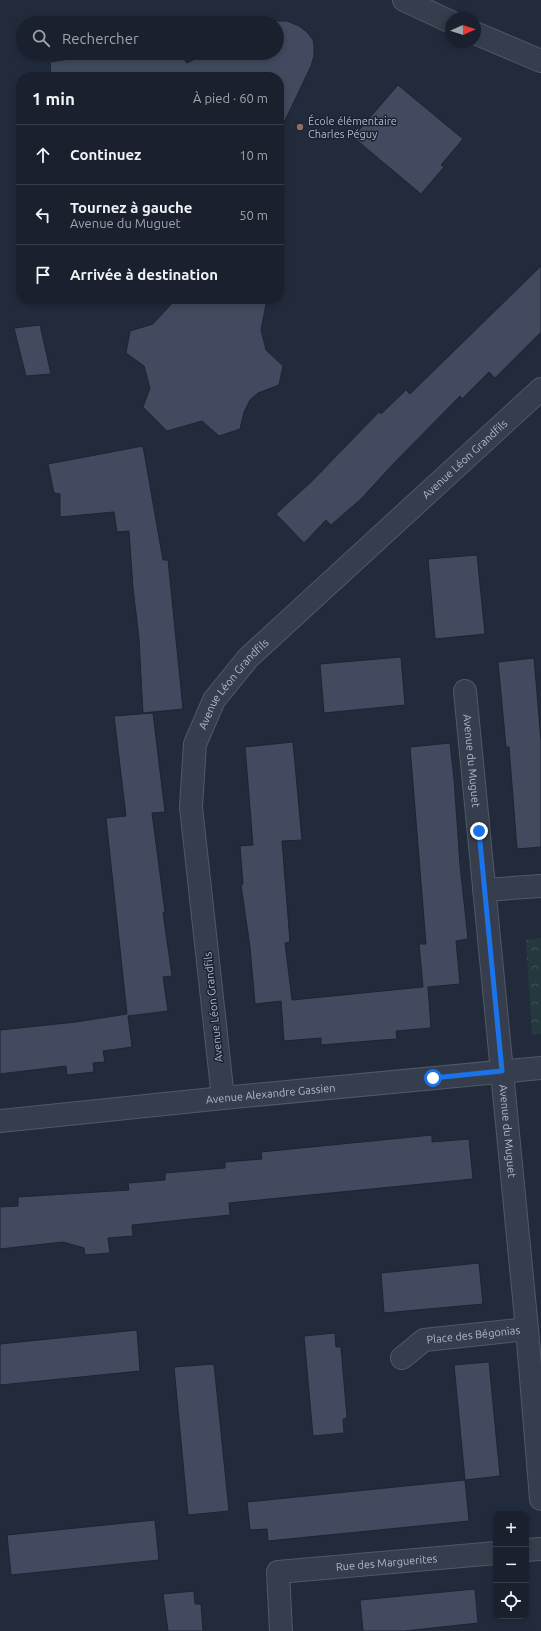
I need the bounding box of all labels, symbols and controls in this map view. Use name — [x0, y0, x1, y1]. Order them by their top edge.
north arrow — [445, 12, 481, 48]
search box — [16, 16, 284, 60]
icon: search — [30, 27, 52, 49]
text: Rechercher — [62, 30, 139, 47]
text: 1 min — [32, 89, 75, 108]
text: À pied · 60 m — [193, 91, 268, 105]
place label: École élémentaire Charles Péguy — [308, 114, 397, 140]
marker: École élémentaire Charles Péguy — [295, 122, 305, 132]
icon: ahead — [32, 144, 54, 166]
text: Continuez — [70, 146, 141, 163]
text: 10 m — [239, 148, 268, 162]
text: Tournez à gauche — [70, 199, 193, 216]
icon: left — [32, 204, 54, 226]
text: 50 m — [239, 208, 268, 222]
text: Avenue du Muguet — [70, 216, 181, 230]
icon: arrive — [32, 264, 54, 286]
text: Arrivée à destination — [70, 266, 218, 283]
street label: Avenue Léon Grandfils — [420, 417, 510, 501]
street label: Avenue Léon Grandfils — [196, 636, 271, 731]
street label: Avenue du Muguet — [461, 713, 482, 809]
route end — [470, 822, 488, 840]
street label: Avenue Léon Grandfils — [201, 951, 225, 1063]
route start — [424, 1069, 442, 1087]
street label: Avenue Alexandre Gassien — [205, 1081, 336, 1106]
street label: Avenue du Muguet — [497, 1084, 518, 1179]
street label: Place des Bégonias — [426, 1324, 521, 1346]
map controls — [493, 1511, 529, 1619]
button: + — [493, 1511, 529, 1547]
button: − — [493, 1547, 529, 1583]
street label: Rue des Marguerites — [335, 1552, 438, 1573]
button: locate — [493, 1583, 529, 1619]

